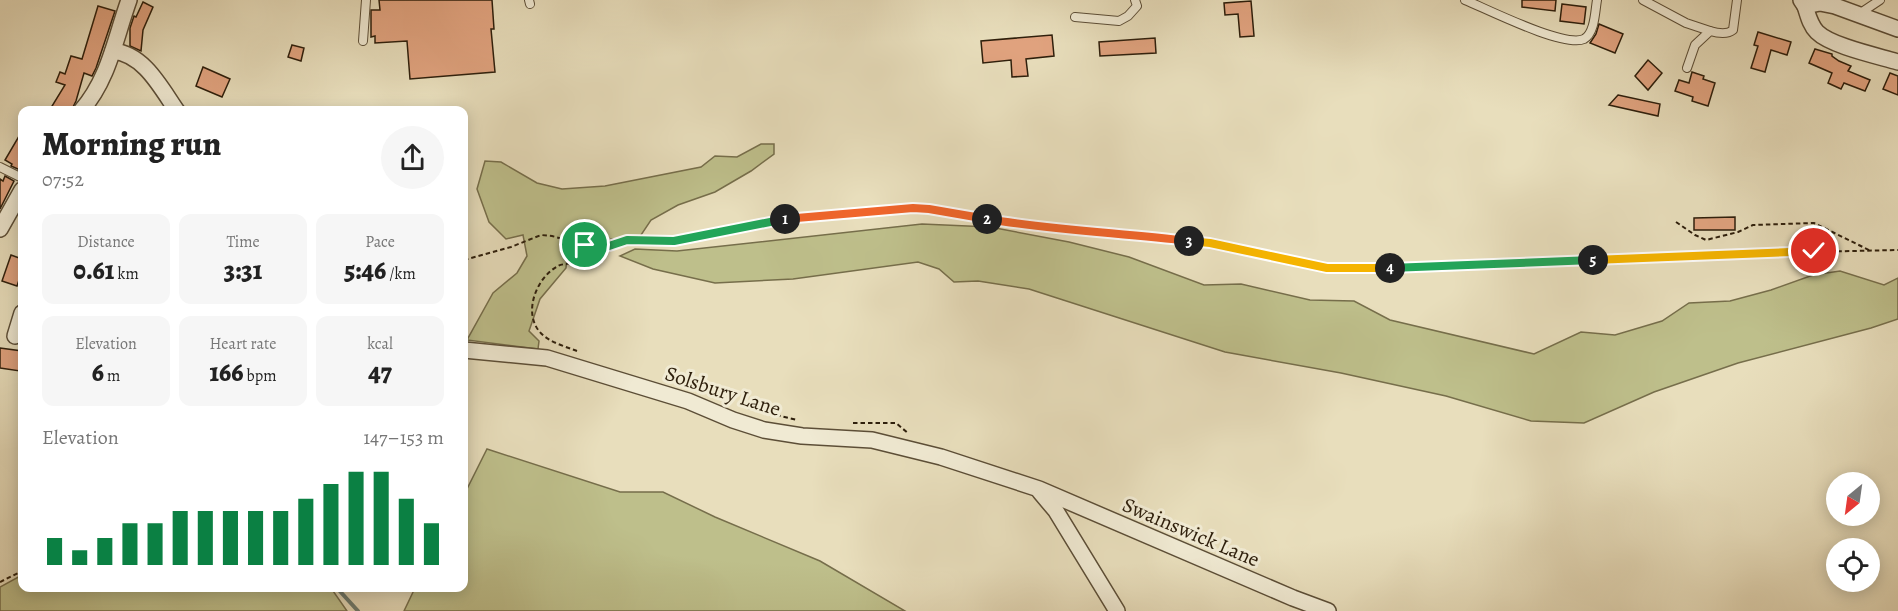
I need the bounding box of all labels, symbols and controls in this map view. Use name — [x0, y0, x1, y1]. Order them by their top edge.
text: Morning run — [42, 121, 221, 166]
button: share — [381, 126, 444, 189]
text: 07:52 — [42, 166, 84, 193]
pin: 1 — [770, 204, 800, 234]
pin: 2 — [972, 204, 1002, 234]
text: 1 — [782, 208, 788, 230]
text: 2 — [983, 208, 991, 230]
pin — [559, 219, 610, 270]
pin — [1788, 225, 1839, 276]
pin: 3 — [1174, 226, 1204, 256]
icon: arrive — [568, 228, 601, 261]
text: 3 — [1186, 230, 1192, 252]
text: Distance — [77, 231, 135, 253]
text: Time — [226, 231, 260, 253]
text: Pace — [365, 231, 395, 253]
icon: check — [1797, 234, 1830, 267]
pin: 5 — [1578, 245, 1608, 275]
text: 5 — [1590, 249, 1596, 271]
text: 0.61 — [73, 253, 114, 288]
text: 3:31 — [224, 253, 262, 288]
text: 5:46 — [344, 253, 386, 288]
pin: 4 — [1375, 253, 1405, 283]
text: 4 — [1386, 257, 1394, 279]
text: km — [114, 263, 139, 285]
text: /km — [386, 263, 416, 285]
text: Elevation — [75, 333, 137, 355]
text: Heart rate — [210, 333, 276, 355]
text: kcal — [367, 333, 393, 355]
text: 6 — [92, 355, 104, 390]
text: 166 — [209, 355, 243, 390]
text: 47 — [368, 355, 392, 390]
street label: Solsbury Lane — [662, 359, 784, 423]
text: m — [104, 365, 120, 387]
text: bpm — [243, 365, 277, 387]
text: Elevation — [42, 424, 119, 451]
text: 147–153 m — [363, 424, 444, 451]
north arrow — [1826, 472, 1880, 526]
map controls — [1826, 472, 1880, 592]
street label: Swainswick Lane — [1118, 491, 1264, 573]
button: locate — [1826, 538, 1880, 592]

